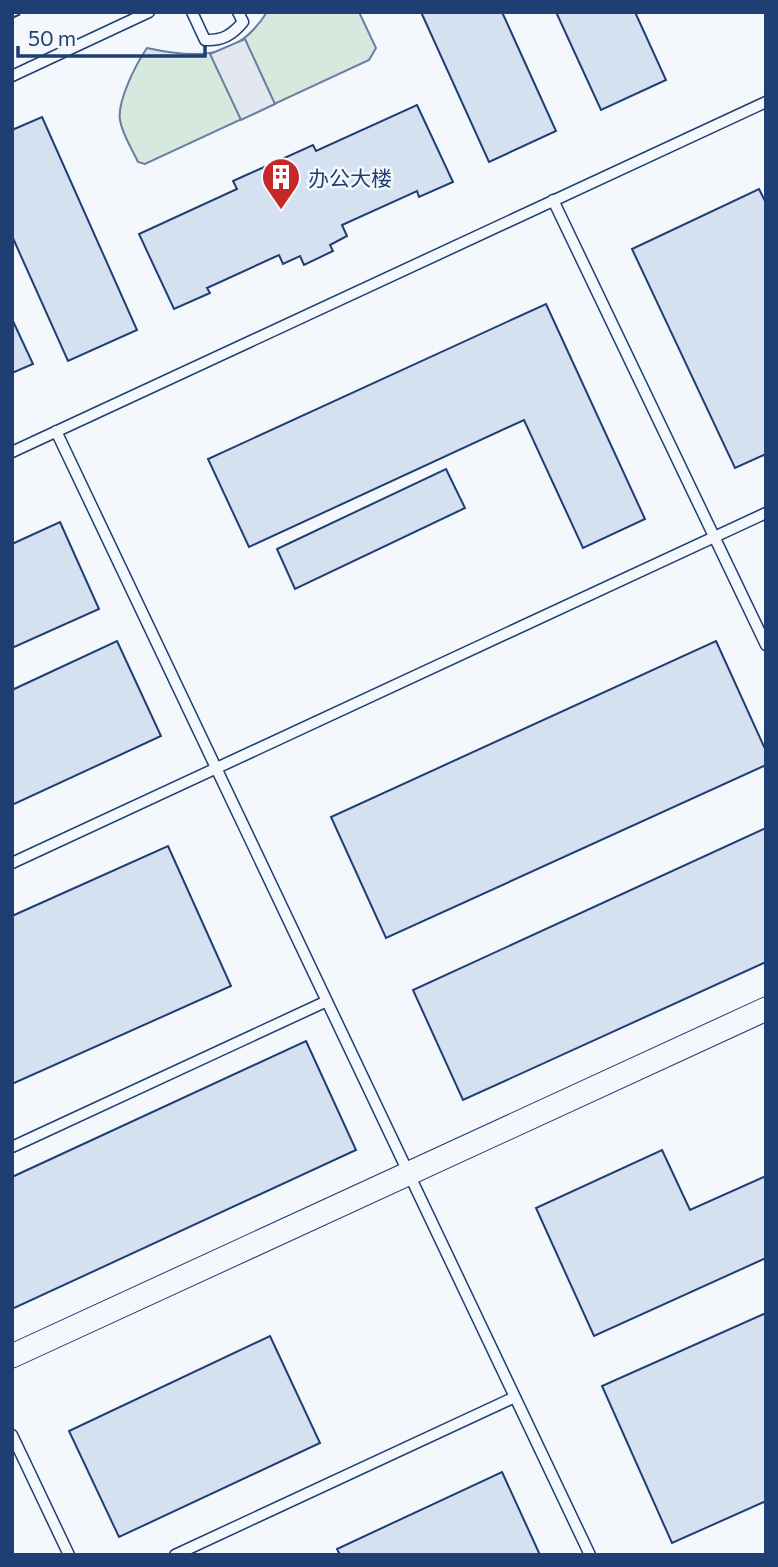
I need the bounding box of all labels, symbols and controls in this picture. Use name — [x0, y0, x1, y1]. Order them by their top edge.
scale bar — [18, 14, 205, 58]
text: 50 m — [28, 25, 76, 50]
building icon: 办公大楼 — [260, 156, 302, 211]
place label: 办公大楼 — [308, 165, 392, 190]

